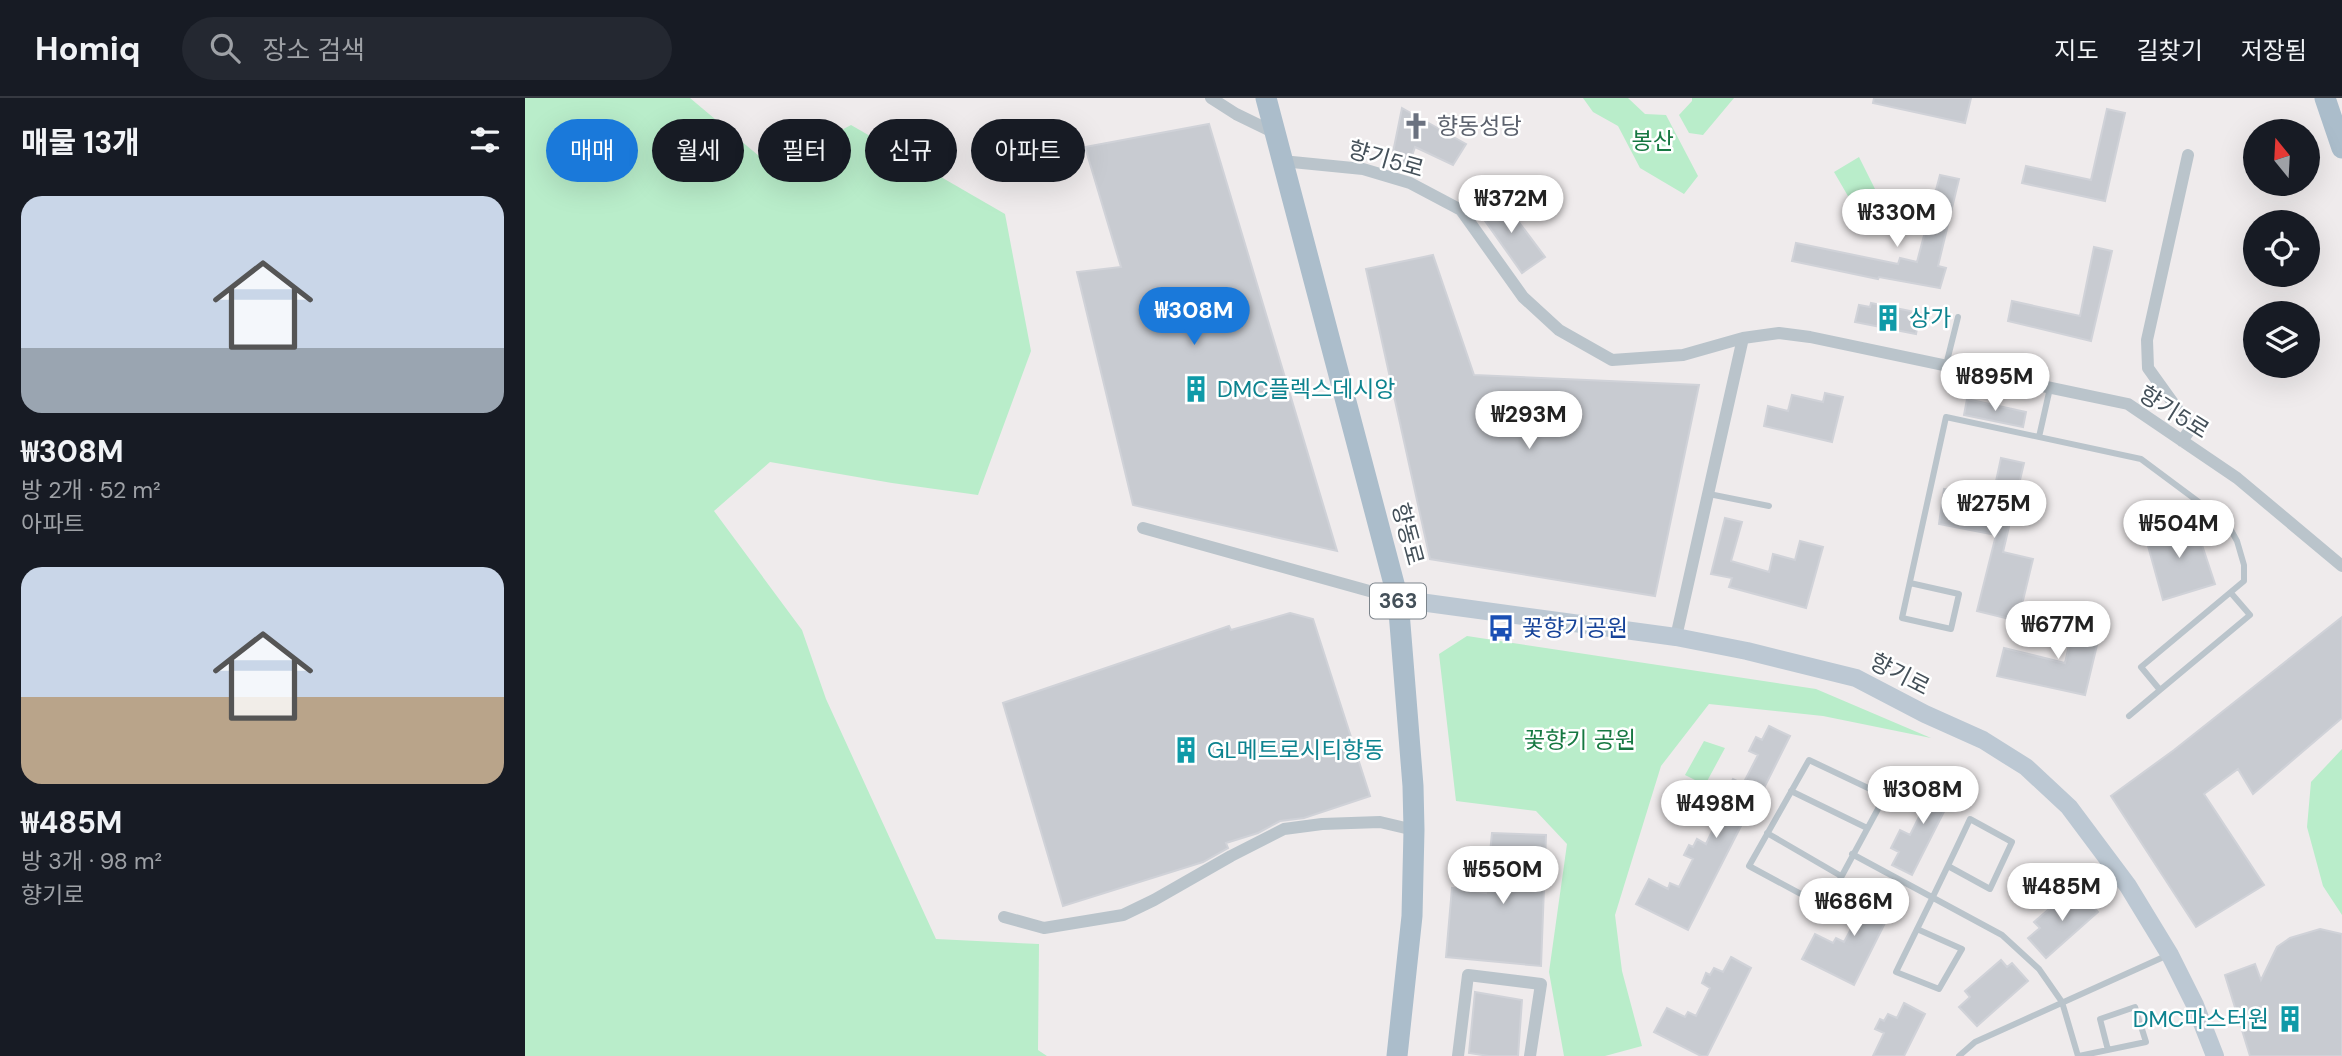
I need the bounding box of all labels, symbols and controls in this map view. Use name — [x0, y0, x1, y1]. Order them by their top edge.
search box — [182, 17, 672, 80]
text: Homiq — [35, 27, 140, 70]
icon: search — [206, 29, 244, 67]
text: 장소 검색 — [262, 33, 365, 67]
text: 지도 — [2054, 35, 2099, 66]
text: 길찾기 — [2137, 35, 2203, 66]
text: 저장됨 — [2241, 35, 2307, 66]
church icon: 향동성당 — [1401, 111, 1431, 141]
place label: 향동성당 — [1437, 111, 1522, 141]
chip: 매매 — [546, 119, 638, 182]
chip: 월세 — [652, 119, 744, 182]
chip: 필터 — [758, 119, 851, 182]
chip: 신규 — [865, 119, 957, 182]
chip: 아파트 — [971, 119, 1085, 182]
north arrow — [2243, 119, 2321, 196]
map controls — [2243, 119, 2320, 378]
icon: filters — [466, 121, 504, 159]
text: 매물 13개 — [21, 123, 140, 162]
park label: 봉산 — [1632, 126, 1674, 156]
street label: 향기5로 — [1345, 134, 1427, 184]
pin: ₩372M — [1462, 176, 1560, 235]
text: ₩372M — [1474, 183, 1548, 213]
pin: ₩330M — [1848, 190, 1946, 249]
text: ₩330M — [1858, 197, 1936, 227]
button: locate — [2243, 210, 2320, 287]
icon: home — [200, 242, 326, 368]
pin: ₩308M — [1145, 288, 1243, 347]
text: ₩308M — [1155, 295, 1233, 325]
button: layers — [2243, 301, 2320, 378]
building icon: 상가 — [1873, 303, 1903, 333]
place label: 상가 — [1909, 303, 1951, 333]
pin: ₩895M — [1946, 354, 2044, 413]
text: ₩895M — [1957, 361, 2033, 391]
building icon: DMC플렉스데시앙 — [1181, 374, 1211, 404]
place label: DMC플렉스데시앙 — [1217, 374, 1396, 404]
street label: 향기5로 — [2133, 379, 2215, 445]
pin: ₩293M — [1480, 392, 1578, 451]
text: ₩293M — [1491, 399, 1567, 429]
text: ₩308M — [21, 432, 123, 471]
text: 방 2개 · 52 m² — [21, 475, 161, 505]
pin: ₩275M — [1945, 480, 2043, 540]
text: ₩275M — [1957, 488, 2031, 518]
street label: 향동로 — [1385, 499, 1431, 569]
pin: ₩504M — [2130, 500, 2228, 560]
text: ₩504M — [2139, 508, 2219, 538]
text: 아파트 — [21, 509, 84, 539]
road number: 363 — [1370, 584, 1426, 618]
pin: ₩677M — [2009, 602, 2107, 661]
text: ₩677M — [2022, 609, 2095, 639]
icon: home — [200, 613, 326, 739]
bus stop icon: 꽃향기공원 — [1486, 613, 1516, 643]
place label: 꽃향기공원 — [1522, 613, 1628, 643]
street label: 향기로 — [1865, 646, 1935, 702]
park label: 꽃향기 공원 — [1524, 725, 1636, 755]
building icon: GL메트로시티향동 — [1171, 735, 1201, 765]
place label: GL메트로시티향동 — [1207, 735, 1385, 765]
pin: ₩308M — [1874, 766, 1972, 826]
text: ₩308M — [1884, 774, 1962, 804]
pin: ₩498M — [1667, 780, 1765, 840]
text: ₩498M — [1677, 788, 1755, 818]
text: ₩485M — [21, 803, 122, 842]
text: 방 3개 · 98 m² — [21, 846, 162, 876]
pin: ₩550M — [1454, 846, 1552, 906]
text: ₩550M — [1464, 854, 1542, 884]
pin: ₩485M — [2013, 864, 2111, 923]
text: ₩485M — [2023, 871, 2101, 901]
pin: ₩686M — [1805, 878, 1903, 938]
text: 향기로 — [21, 880, 84, 910]
text: ₩686M — [1815, 886, 1893, 916]
place label: DMC마스터원 — [2133, 1004, 2269, 1034]
building icon: DMC마스터원 — [2275, 1004, 2305, 1034]

